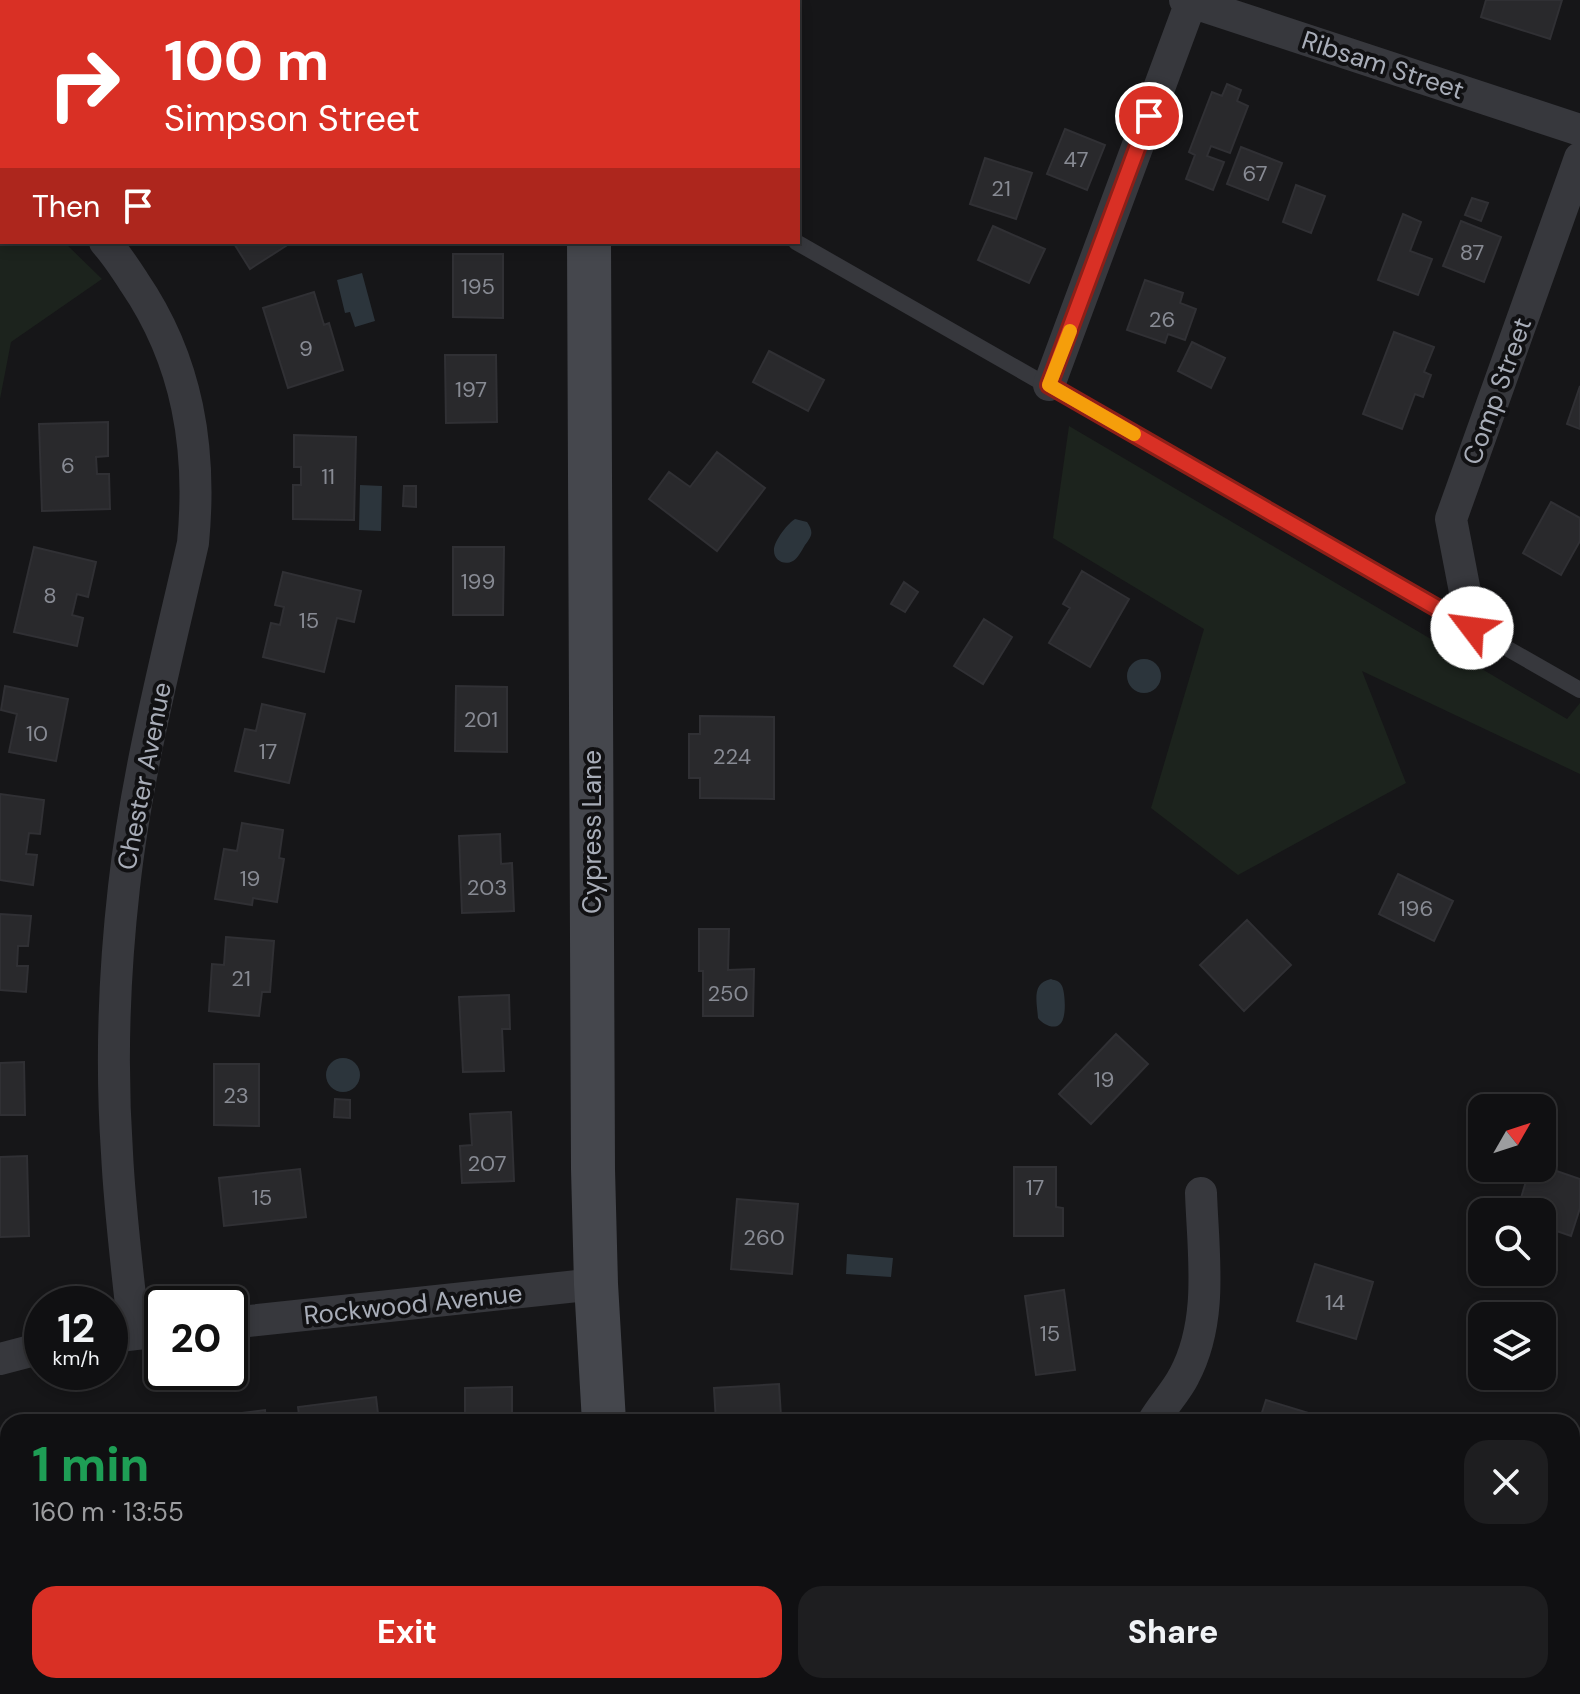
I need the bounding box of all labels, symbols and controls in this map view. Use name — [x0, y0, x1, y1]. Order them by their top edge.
street label: Ribsam Street — [1297, 23, 1469, 107]
text: 100 m — [164, 24, 329, 97]
icon: right — [32, 32, 136, 136]
pin — [1115, 82, 1183, 150]
icon: arrive — [1127, 94, 1171, 138]
text: Simpson Street — [164, 95, 420, 142]
house number: 47 — [1063, 145, 1089, 174]
house number: 67 — [1243, 159, 1268, 188]
house number: 21 — [991, 174, 1011, 203]
icon: arrive — [116, 184, 160, 228]
text: Then — [32, 187, 100, 226]
house number: 87 — [1460, 238, 1484, 267]
house number: 195 — [461, 272, 495, 301]
house number: 26 — [1149, 305, 1175, 334]
street label: Comp Street — [1455, 313, 1539, 469]
house number: 9 — [299, 334, 313, 363]
house number: 197 — [455, 375, 487, 404]
house number: 6 — [61, 451, 75, 480]
house number: 11 — [321, 462, 335, 491]
house number: 199 — [461, 567, 495, 596]
house number: 8 — [43, 581, 57, 610]
position arrow — [1430, 586, 1514, 670]
house number: 15 — [299, 606, 319, 635]
street label: Chester Avenue — [109, 679, 179, 873]
house number: 201 — [464, 705, 498, 734]
house number: 10 — [26, 719, 48, 748]
house number: 17 — [259, 737, 277, 766]
house number: 224 — [713, 742, 751, 771]
street label: Cypress Lane — [575, 750, 609, 914]
house number: 19 — [240, 864, 260, 893]
house number: 203 — [467, 873, 507, 902]
house number: 196 — [1399, 894, 1433, 923]
house number: 21 — [231, 964, 251, 993]
house number: 250 — [707, 979, 749, 1008]
house number: 19 — [1094, 1065, 1114, 1094]
house number: 23 — [223, 1081, 249, 1110]
north arrow — [1468, 1094, 1556, 1182]
map controls — [1468, 1094, 1556, 1390]
house number: 207 — [468, 1149, 506, 1178]
house number: 17 — [1026, 1173, 1044, 1202]
house number: 15 — [252, 1183, 272, 1212]
button: search — [1468, 1198, 1556, 1286]
house number: 260 — [743, 1223, 785, 1252]
street label: Rockwood Avenue — [302, 1276, 524, 1332]
speed limit sign: 20 — [144, 1286, 248, 1390]
house number: 14 — [1325, 1288, 1345, 1317]
text: 12 — [57, 1302, 95, 1354]
button: layers — [1468, 1302, 1556, 1390]
house number: 15 — [1040, 1319, 1060, 1348]
text: km/h — [52, 1345, 100, 1371]
text: 1 min — [32, 1433, 149, 1496]
button: close — [1464, 1440, 1548, 1524]
text: 160 m · 13:55 — [32, 1495, 184, 1529]
button: Exit — [32, 1586, 782, 1678]
button: Share — [798, 1586, 1548, 1678]

